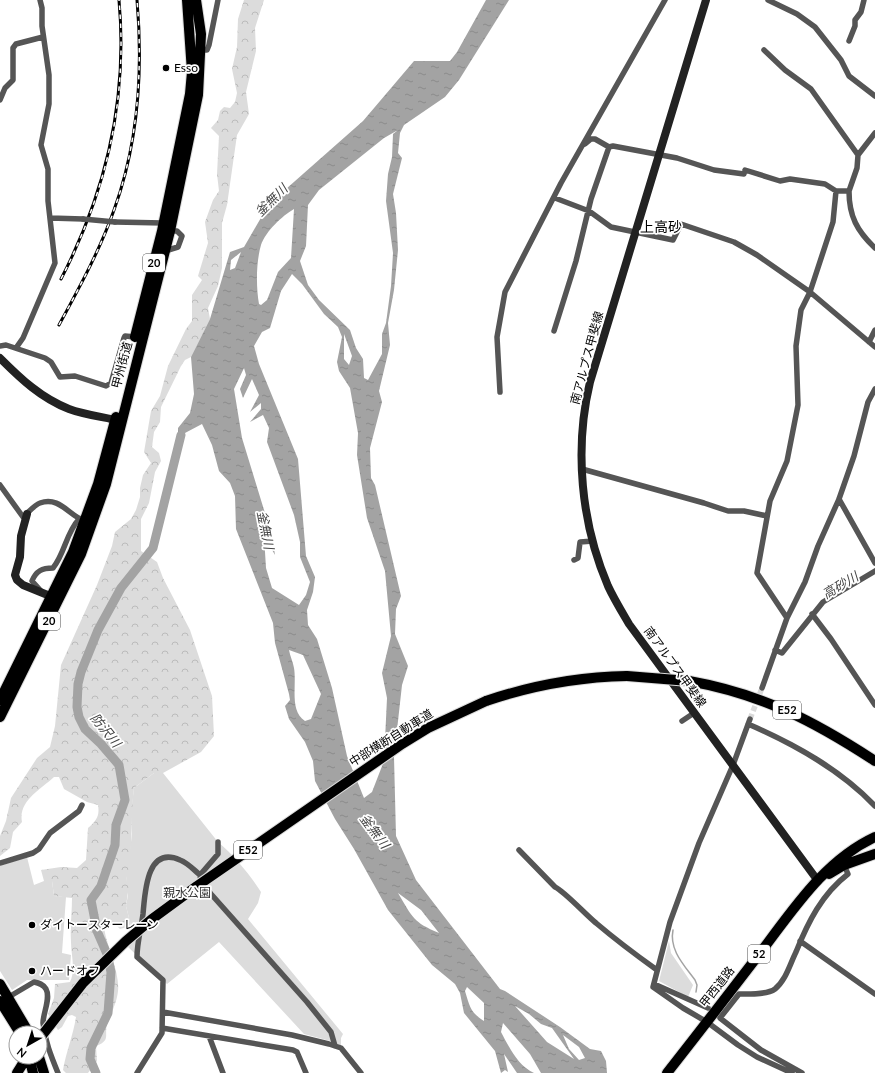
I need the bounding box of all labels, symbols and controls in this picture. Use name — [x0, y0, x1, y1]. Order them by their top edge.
place label: Esso — [174, 60, 198, 75]
marker: Esso — [161, 63, 171, 73]
water label: 釜無川 — [252, 179, 292, 219]
district label: 上高砂 — [640, 218, 682, 235]
road number: 20 — [143, 254, 165, 272]
street label: 南アルプス甲斐線 — [567, 310, 606, 406]
street label: 甲州街道 — [108, 340, 135, 390]
water label: 釜無川 — [254, 509, 278, 553]
water label: 高砂川 — [819, 567, 863, 602]
road number: 20 — [38, 612, 60, 630]
street label: 南アルプス甲斐線 — [641, 624, 710, 710]
road number: E52 — [773, 701, 801, 719]
street label: 中部横断自動車道 — [346, 706, 435, 769]
water label: 防沢川 — [88, 710, 126, 752]
water label: 釜無川 — [357, 811, 394, 853]
road number: E52 — [234, 841, 262, 859]
park label: 親水公園 — [163, 885, 211, 900]
place label: ダイトースターレーン — [40, 917, 159, 932]
marker: ダイトースターレーン — [27, 920, 37, 930]
road number: 52 — [748, 945, 770, 963]
place label: ハードオフ — [40, 963, 100, 978]
street label: 甲西道路 — [696, 963, 737, 1010]
marker: ハードオフ — [27, 966, 37, 976]
north arrow — [8, 1025, 48, 1065]
text: N — [14, 1045, 29, 1061]

